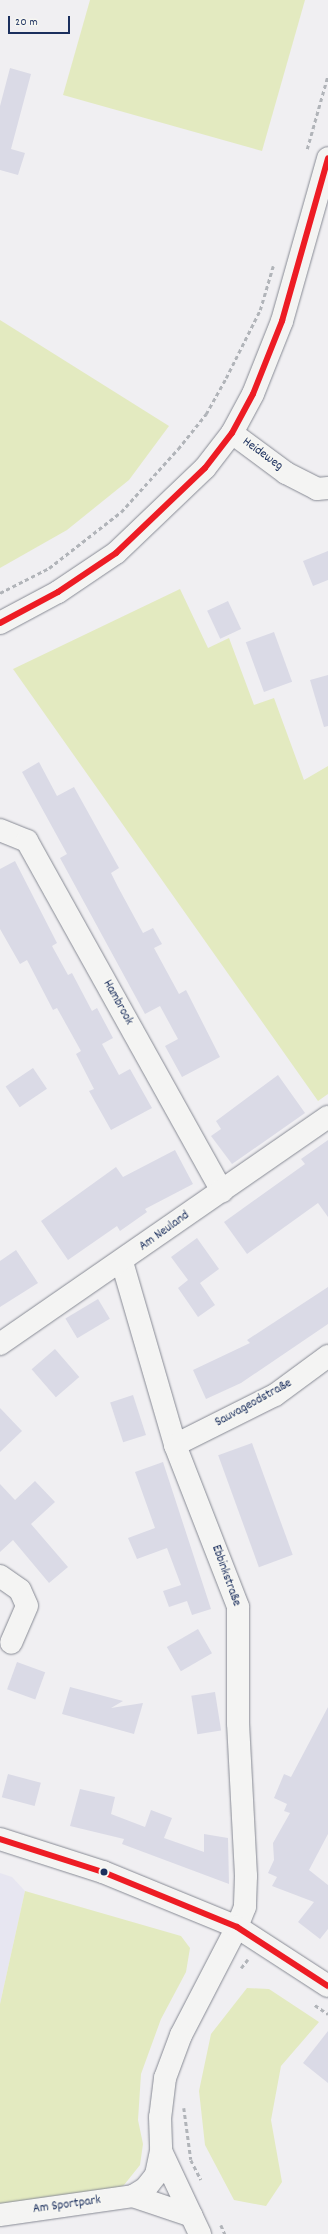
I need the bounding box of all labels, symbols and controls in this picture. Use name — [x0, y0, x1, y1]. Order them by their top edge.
scale bar — [10, 8, 72, 34]
text: 20 m — [15, 14, 38, 31]
street label: Heideweg — [239, 435, 285, 475]
street label: Hambrook — [98, 978, 136, 1028]
street label: Am Neuland — [137, 1209, 193, 1255]
street label: Sauvageodstraße — [213, 1376, 295, 1432]
street label: Ebbinkstraße — [207, 1543, 243, 1609]
unlabelled marker — [99, 1867, 109, 1877]
street label: Am Sportpark — [32, 2194, 102, 2218]

